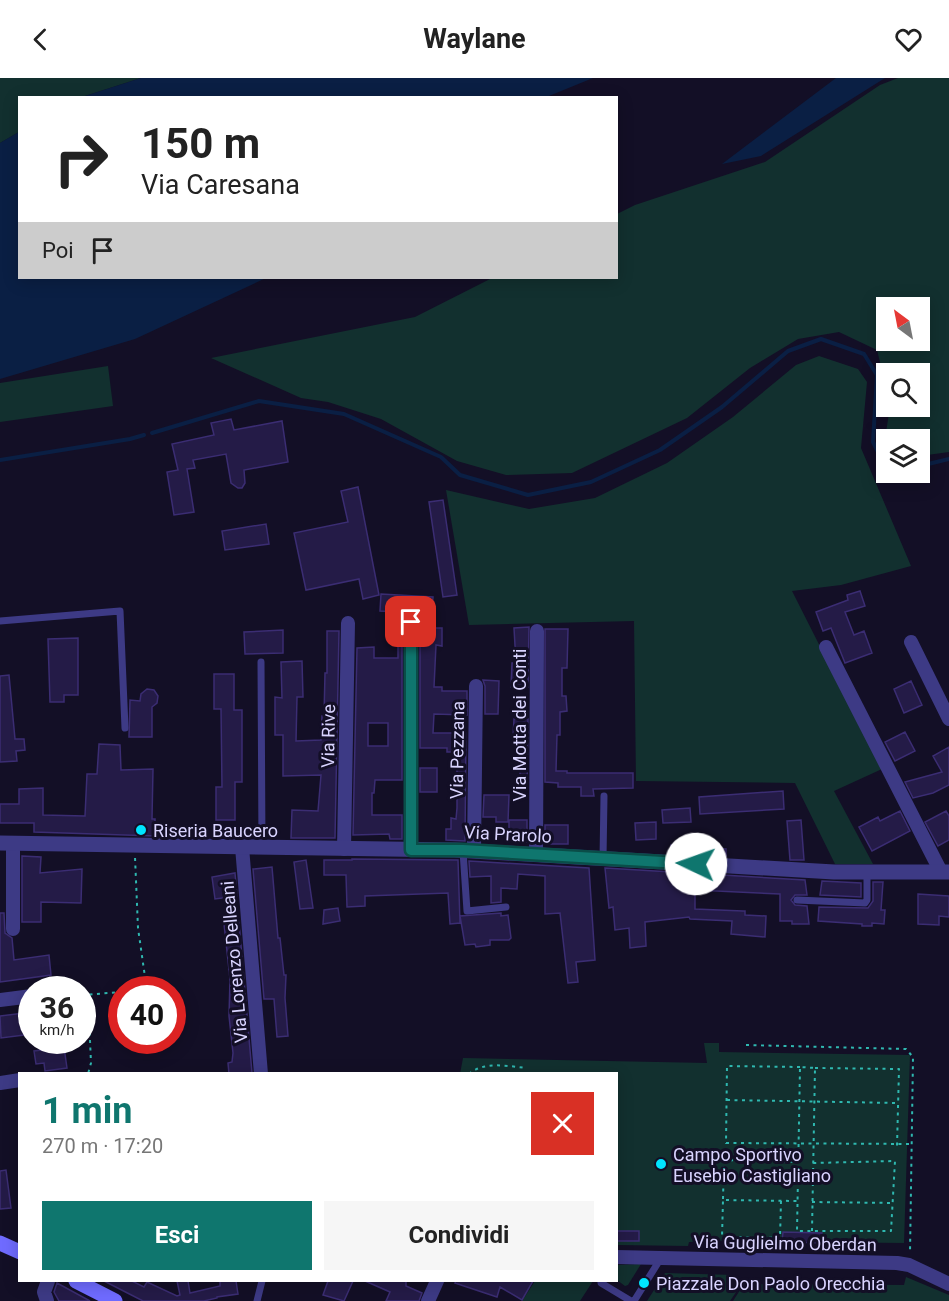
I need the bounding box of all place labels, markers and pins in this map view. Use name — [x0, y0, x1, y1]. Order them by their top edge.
pin — [385, 596, 436, 647]
place label: Riseria Baucero — [153, 820, 278, 841]
marker: Riseria Baucero — [134, 823, 148, 837]
place label: Campo Sportivo Eusebio Castigliano — [673, 1144, 831, 1186]
marker: Campo Sportivo Eusebio Castigliano — [654, 1157, 668, 1171]
place label: Piazzale Don Paolo Orecchia — [656, 1273, 885, 1294]
marker: Piazzale Don Paolo Orecchia — [637, 1276, 651, 1290]

